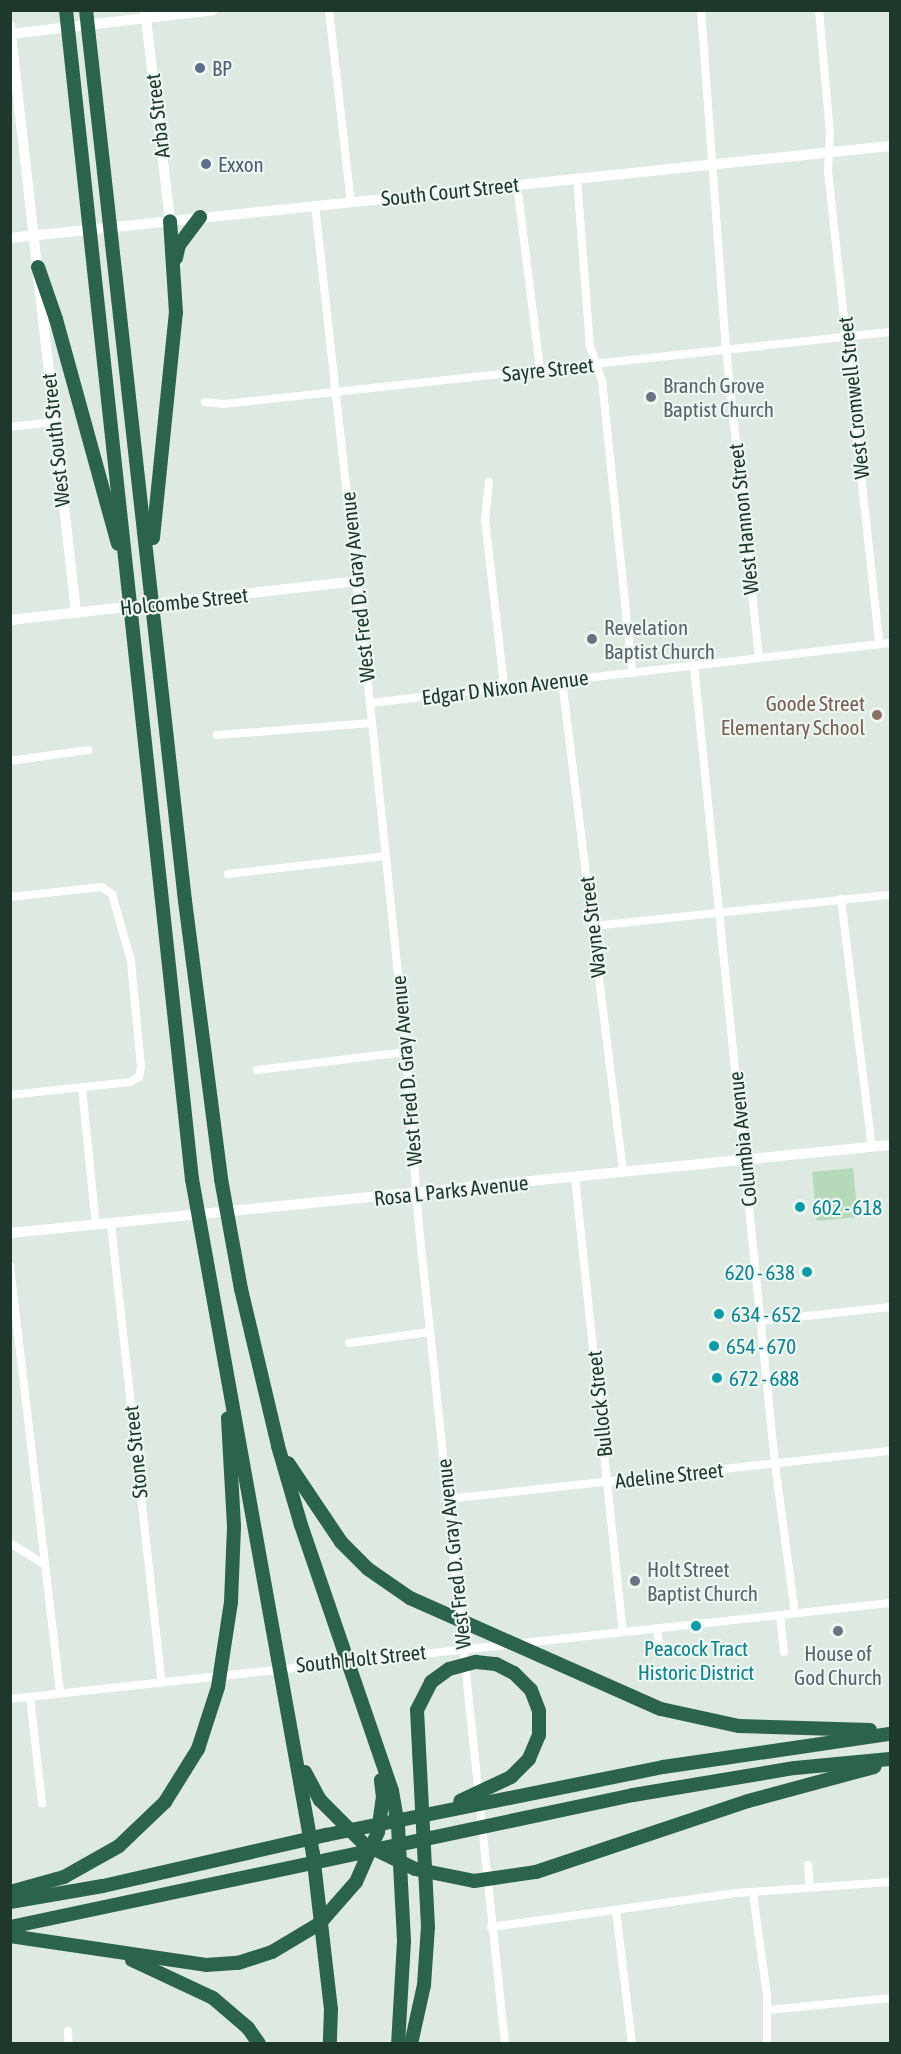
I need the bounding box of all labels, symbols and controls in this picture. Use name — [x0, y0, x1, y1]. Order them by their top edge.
place label: BP — [212, 55, 232, 81]
marker: BP — [193, 61, 207, 75]
street label: Arba Street — [139, 72, 175, 160]
place label: Exxon — [218, 151, 264, 177]
marker: Exxon — [199, 157, 213, 171]
street label: South Court Street — [380, 171, 520, 211]
street label: West Cromwell Street — [832, 316, 874, 480]
street label: Sayre Street — [501, 352, 595, 386]
street label: West South Street — [35, 372, 75, 508]
place label: Branch Grove Baptist Church — [663, 372, 774, 422]
marker: Branch Grove Baptist Church — [644, 390, 658, 404]
street label: West Hannon Street — [723, 442, 763, 596]
street label: West Fred D. Gray Avenue — [334, 491, 380, 683]
street label: Holcombe Street — [119, 582, 249, 620]
place label: Revelation Baptist Church — [604, 614, 715, 664]
marker: Revelation Baptist Church — [585, 632, 599, 646]
street label: Edgar D Nixon Avenue — [420, 664, 590, 710]
place label: Goode Street Elementary School — [721, 690, 865, 740]
marker: Goode Street Elementary School — [870, 708, 884, 722]
street label: Wayne Street — [573, 875, 611, 979]
street label: West Fred D. Gray Avenue — [385, 975, 427, 1167]
street label: Columbia Avenue — [722, 1070, 762, 1208]
street label: Rosa L Parks Avenue — [373, 1169, 529, 1211]
place label: 602 - 618 — [812, 1194, 882, 1220]
marker: 602 - 618 — [793, 1200, 807, 1214]
place label: 620 - 638 — [725, 1259, 795, 1285]
marker: 620 - 638 — [800, 1265, 814, 1279]
place label: 634 - 652 — [731, 1301, 801, 1327]
marker: 634 - 652 — [712, 1307, 726, 1321]
place label: 654 - 670 — [726, 1333, 796, 1359]
marker: 654 - 670 — [707, 1339, 721, 1353]
street label: Bullock Street — [581, 1350, 617, 1458]
place label: 672 - 688 — [729, 1365, 799, 1391]
marker: 672 - 688 — [710, 1371, 724, 1385]
street label: Stone Street — [118, 1404, 152, 1500]
street label: Adeline Street — [614, 1457, 724, 1493]
street label: West Fred D. Gray Avenue — [430, 1458, 476, 1650]
place label: Holt Street Baptist Church — [647, 1556, 758, 1606]
marker: Holt Street Baptist Church — [628, 1574, 642, 1588]
marker: Peacock Tract Historic District — [689, 1619, 703, 1633]
marker: House of God Church — [831, 1624, 845, 1638]
place label: Peacock Tract Historic District — [638, 1635, 754, 1685]
street label: South Holt Street — [295, 1639, 427, 1677]
place label: House of God Church — [794, 1640, 882, 1690]

